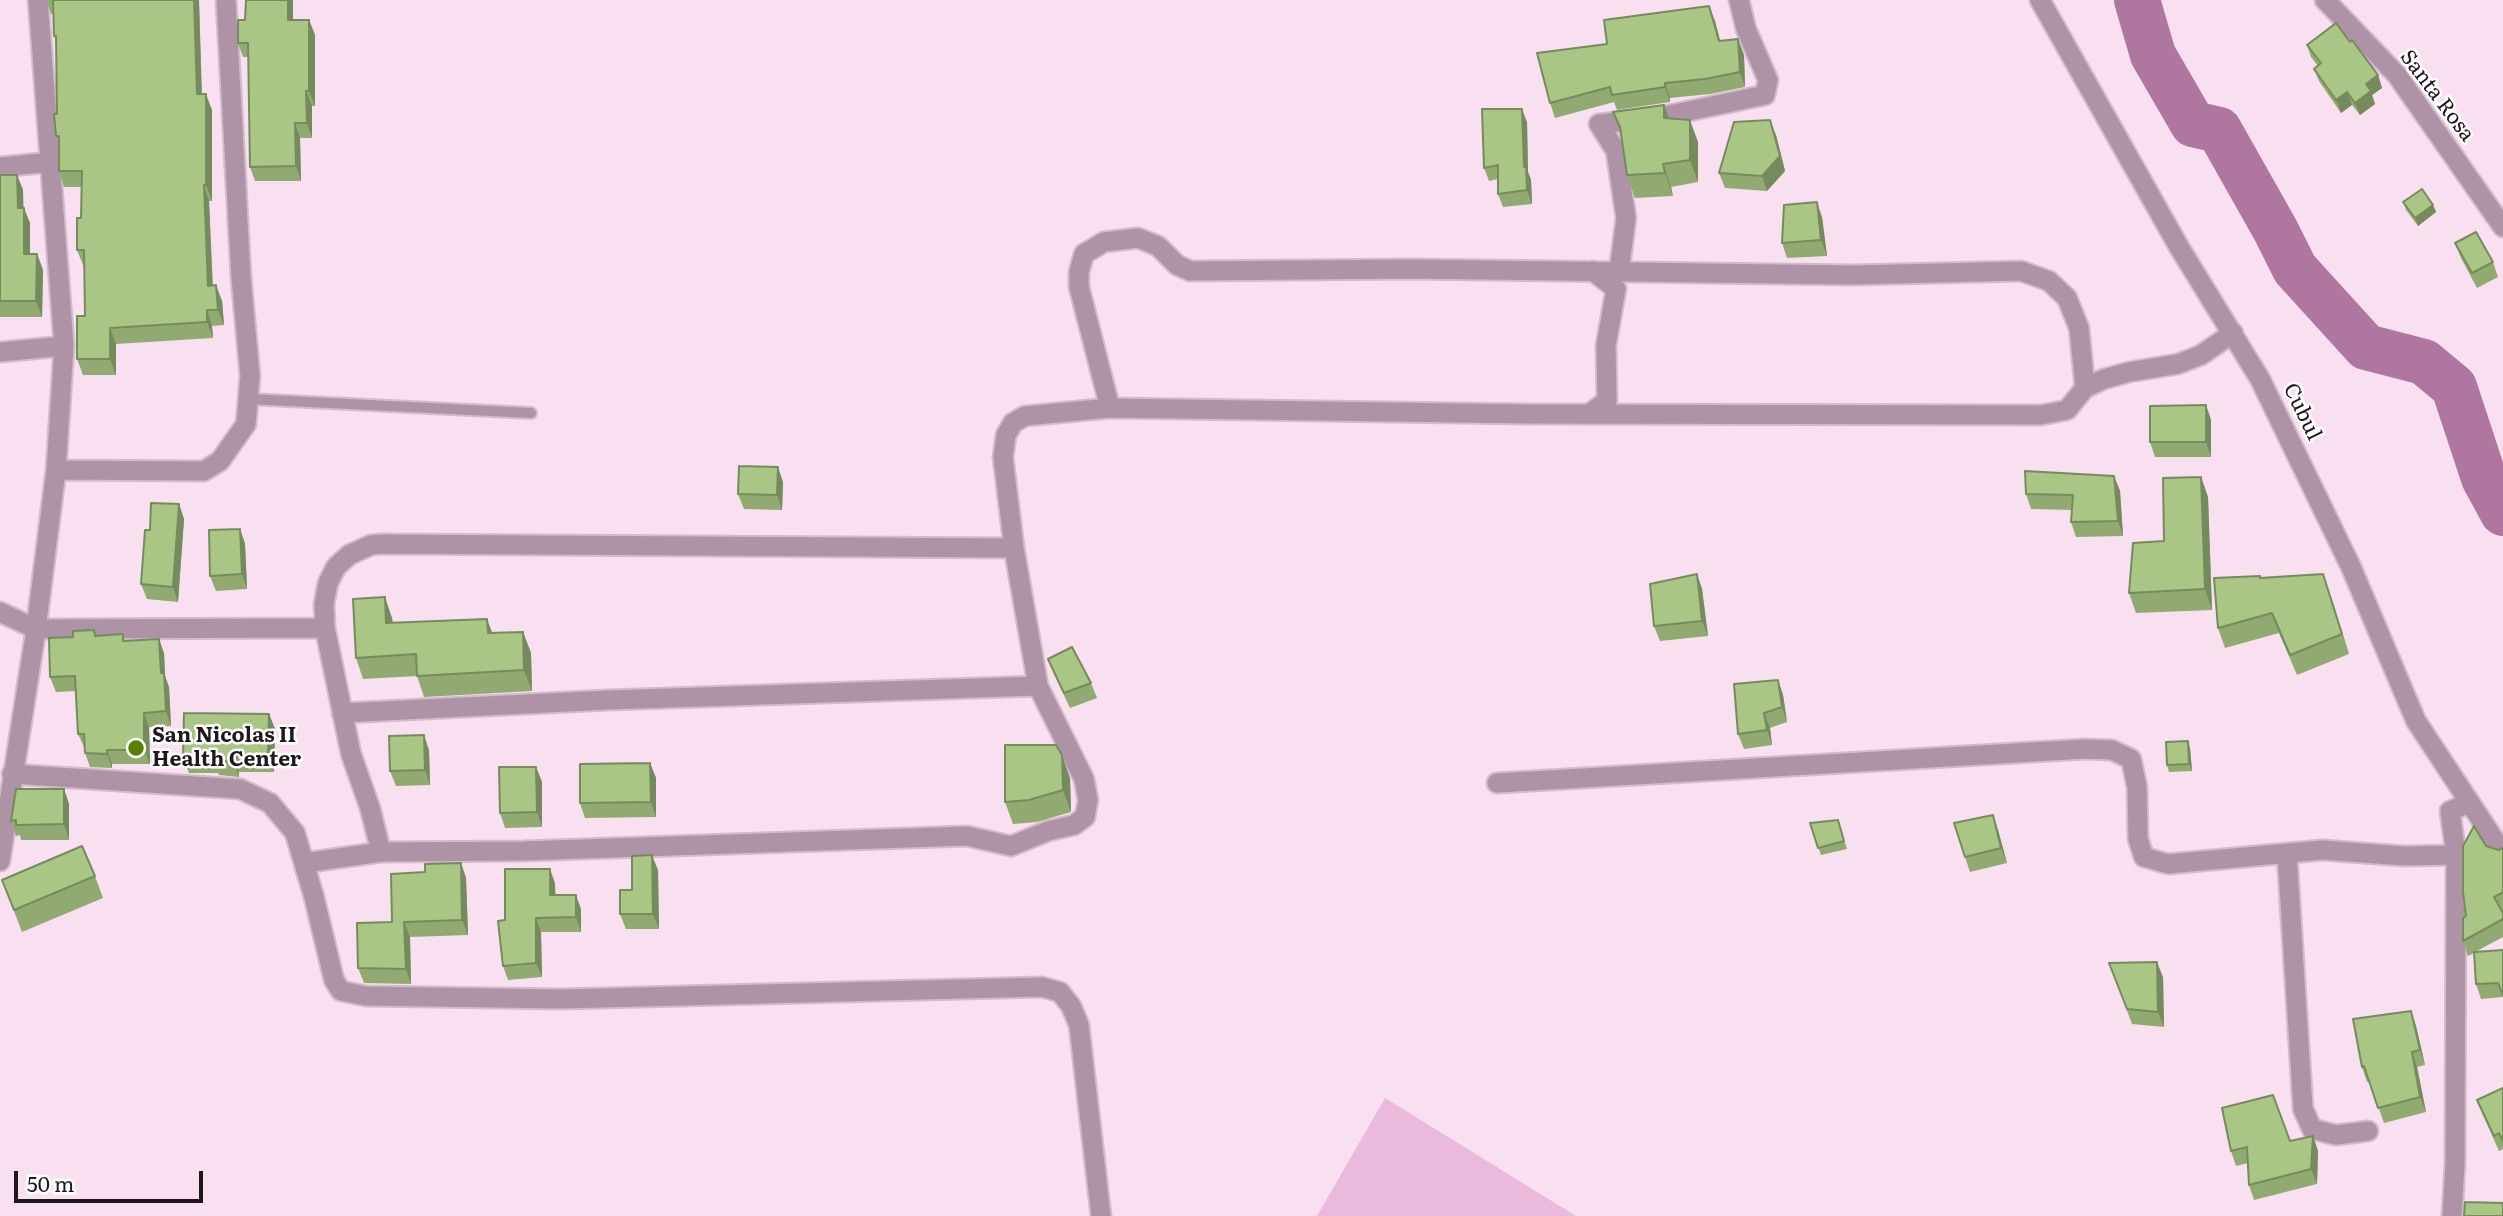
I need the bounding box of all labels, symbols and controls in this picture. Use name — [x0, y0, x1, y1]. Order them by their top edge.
street label: Santa Rosa — [2394, 45, 2480, 147]
street label: Cubul — [2277, 379, 2327, 445]
place label: San Nicolas II Health Center — [152, 723, 301, 773]
marker: San Nicolas II Health Center — [126, 738, 146, 758]
scale bar — [18, 1156, 206, 1200]
text: 50 m — [27, 1167, 74, 1198]

